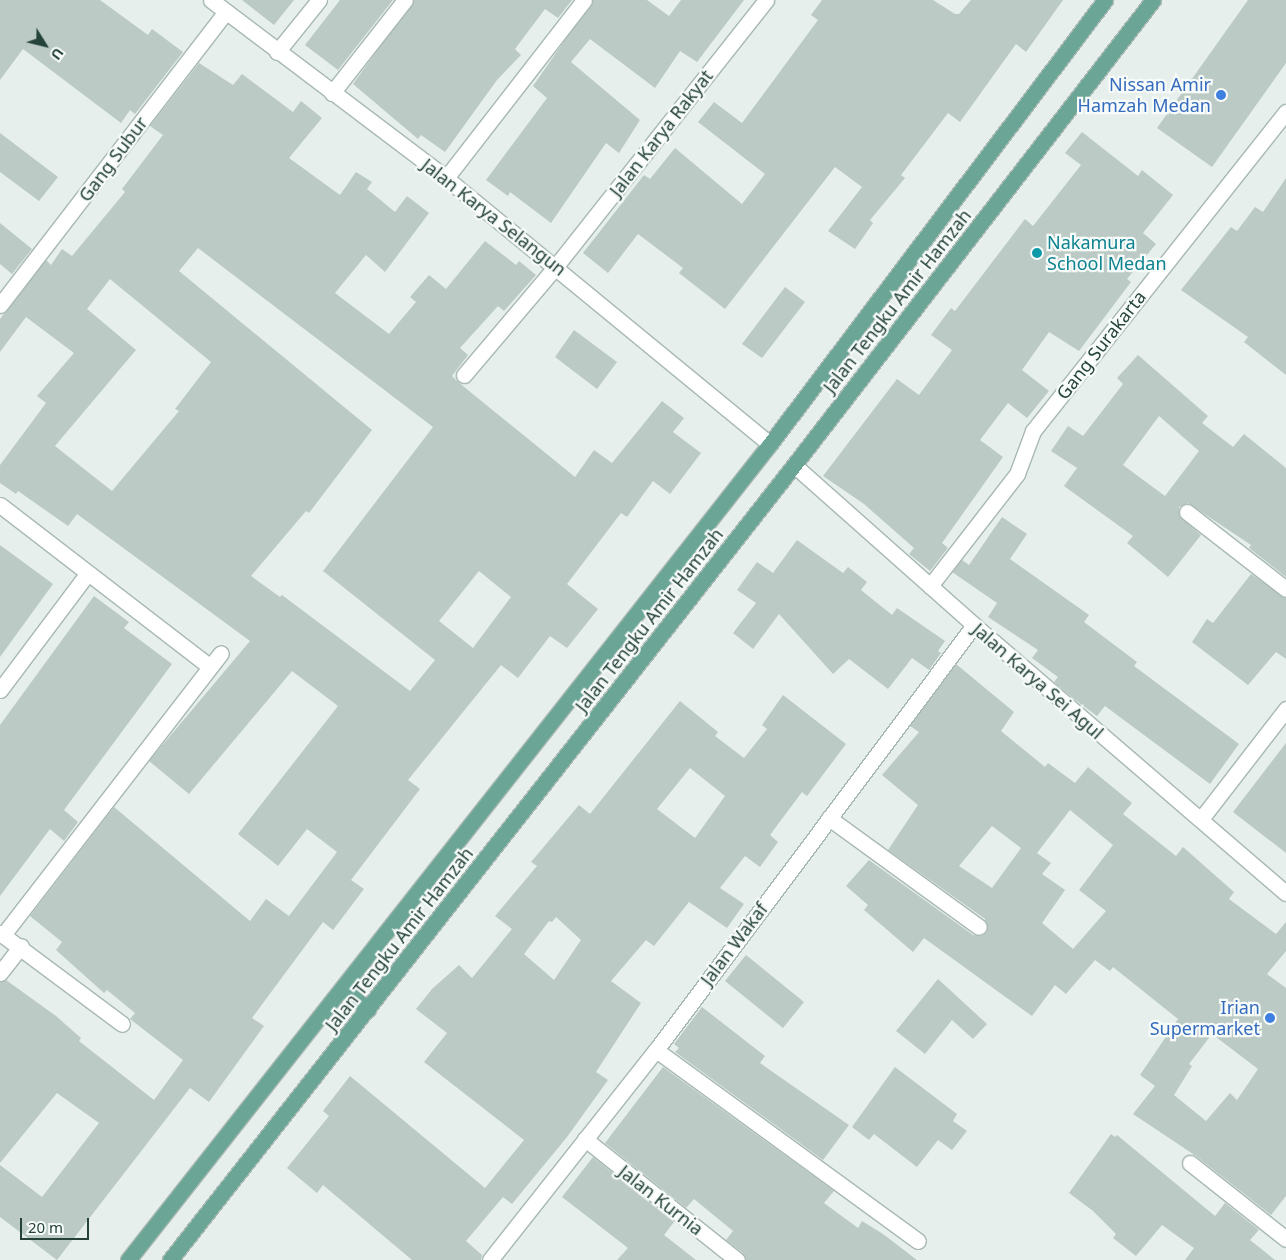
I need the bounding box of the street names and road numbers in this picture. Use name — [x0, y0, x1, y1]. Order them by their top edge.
street label: Jalan Karya Rakyat — [605, 65, 717, 201]
street label: Gang Subur — [74, 112, 152, 206]
street label: Jalan Karya Selangun — [417, 154, 571, 280]
street label: Jalan Tengku Amir Hamzah — [819, 205, 975, 397]
street label: Gang Surakarta — [1052, 286, 1150, 404]
street label: Jalan Tengku Amir Hamzah — [571, 524, 727, 716]
street label: Jalan Karya Sei Agul — [968, 618, 1108, 744]
street label: Jalan Tengku Amir Hamzah — [321, 843, 477, 1035]
street label: Jalan Wakaf — [696, 898, 772, 990]
street label: Jalan Kurnia — [615, 1160, 707, 1240]

